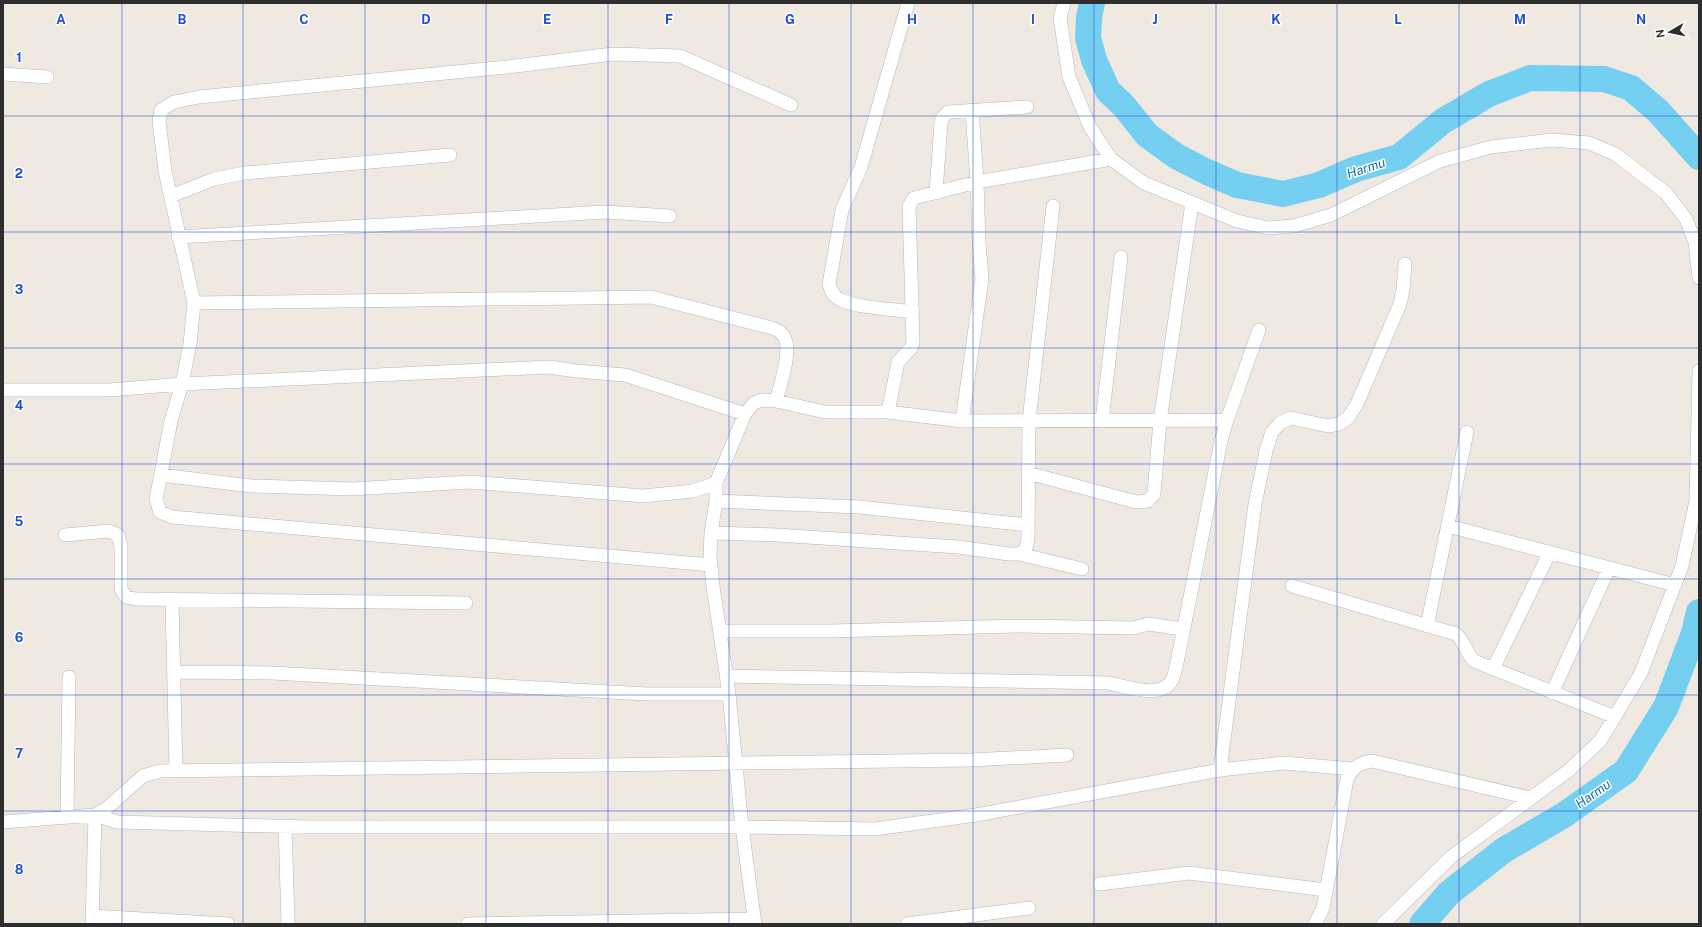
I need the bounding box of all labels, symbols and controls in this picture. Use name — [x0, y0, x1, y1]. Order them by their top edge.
text: A — [56, 12, 66, 27]
text: B — [178, 12, 187, 27]
text: C — [299, 12, 309, 27]
text: D — [421, 12, 431, 27]
text: E — [543, 12, 551, 27]
text: F — [665, 12, 673, 27]
text: G — [785, 12, 795, 27]
text: H — [907, 12, 917, 27]
text: I — [1031, 12, 1035, 27]
text: J — [1152, 12, 1158, 27]
text: K — [1271, 12, 1281, 27]
text: L — [1394, 12, 1402, 27]
text: M — [1514, 12, 1526, 27]
text: N — [1636, 12, 1646, 27]
north arrow — [1650, 12, 1690, 52]
text: N — [1654, 28, 1667, 39]
text: 1 — [16, 50, 22, 65]
water label: Harmu — [1345, 155, 1387, 181]
text: 2 — [15, 166, 23, 181]
text: 3 — [15, 282, 24, 297]
text: 4 — [15, 398, 24, 413]
text: 5 — [15, 514, 24, 529]
text: 6 — [15, 630, 24, 645]
text: 7 — [15, 746, 23, 761]
water label: Harmu — [1573, 777, 1613, 811]
text: 8 — [15, 862, 24, 877]

